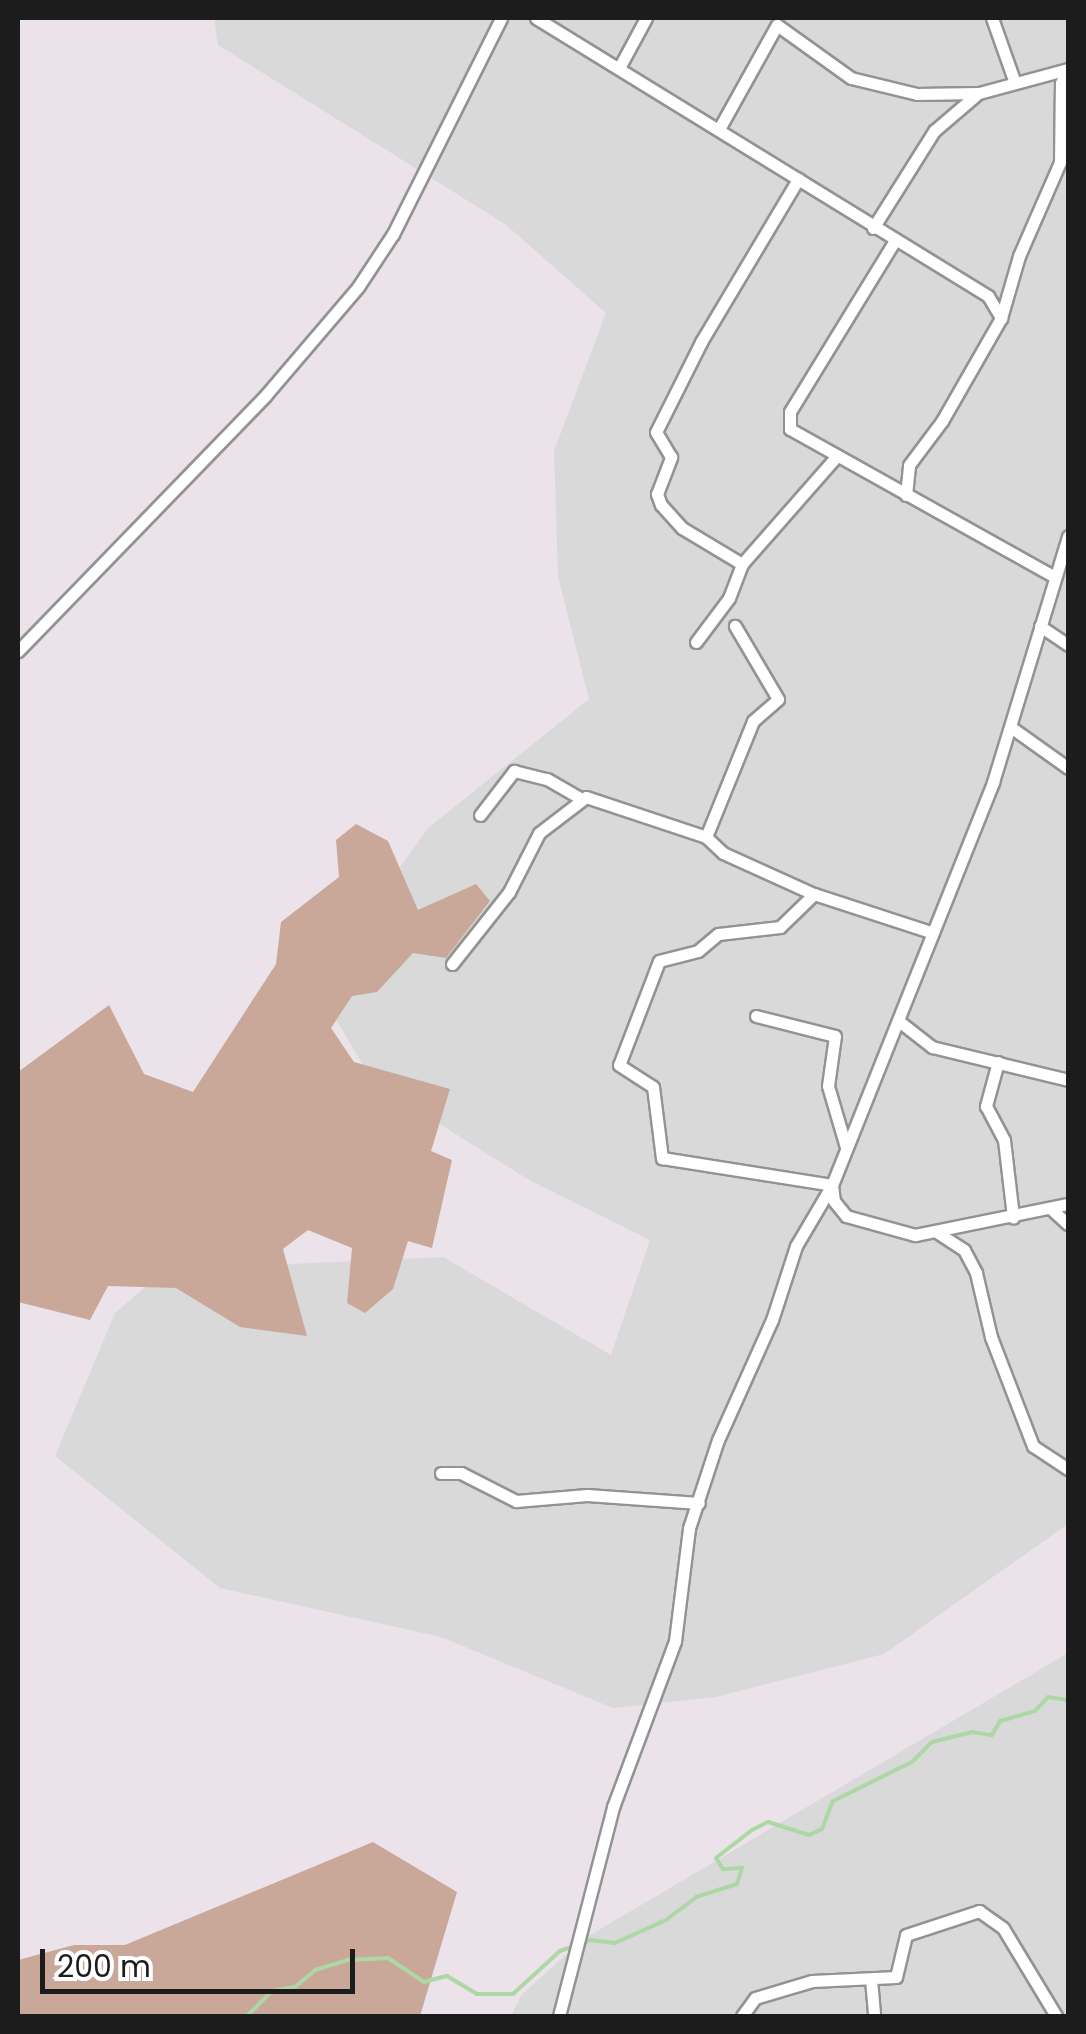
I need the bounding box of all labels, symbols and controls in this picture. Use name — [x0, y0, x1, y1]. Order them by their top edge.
scale bar — [45, 1929, 360, 1991]
text: 200 m — [57, 1945, 151, 1988]

